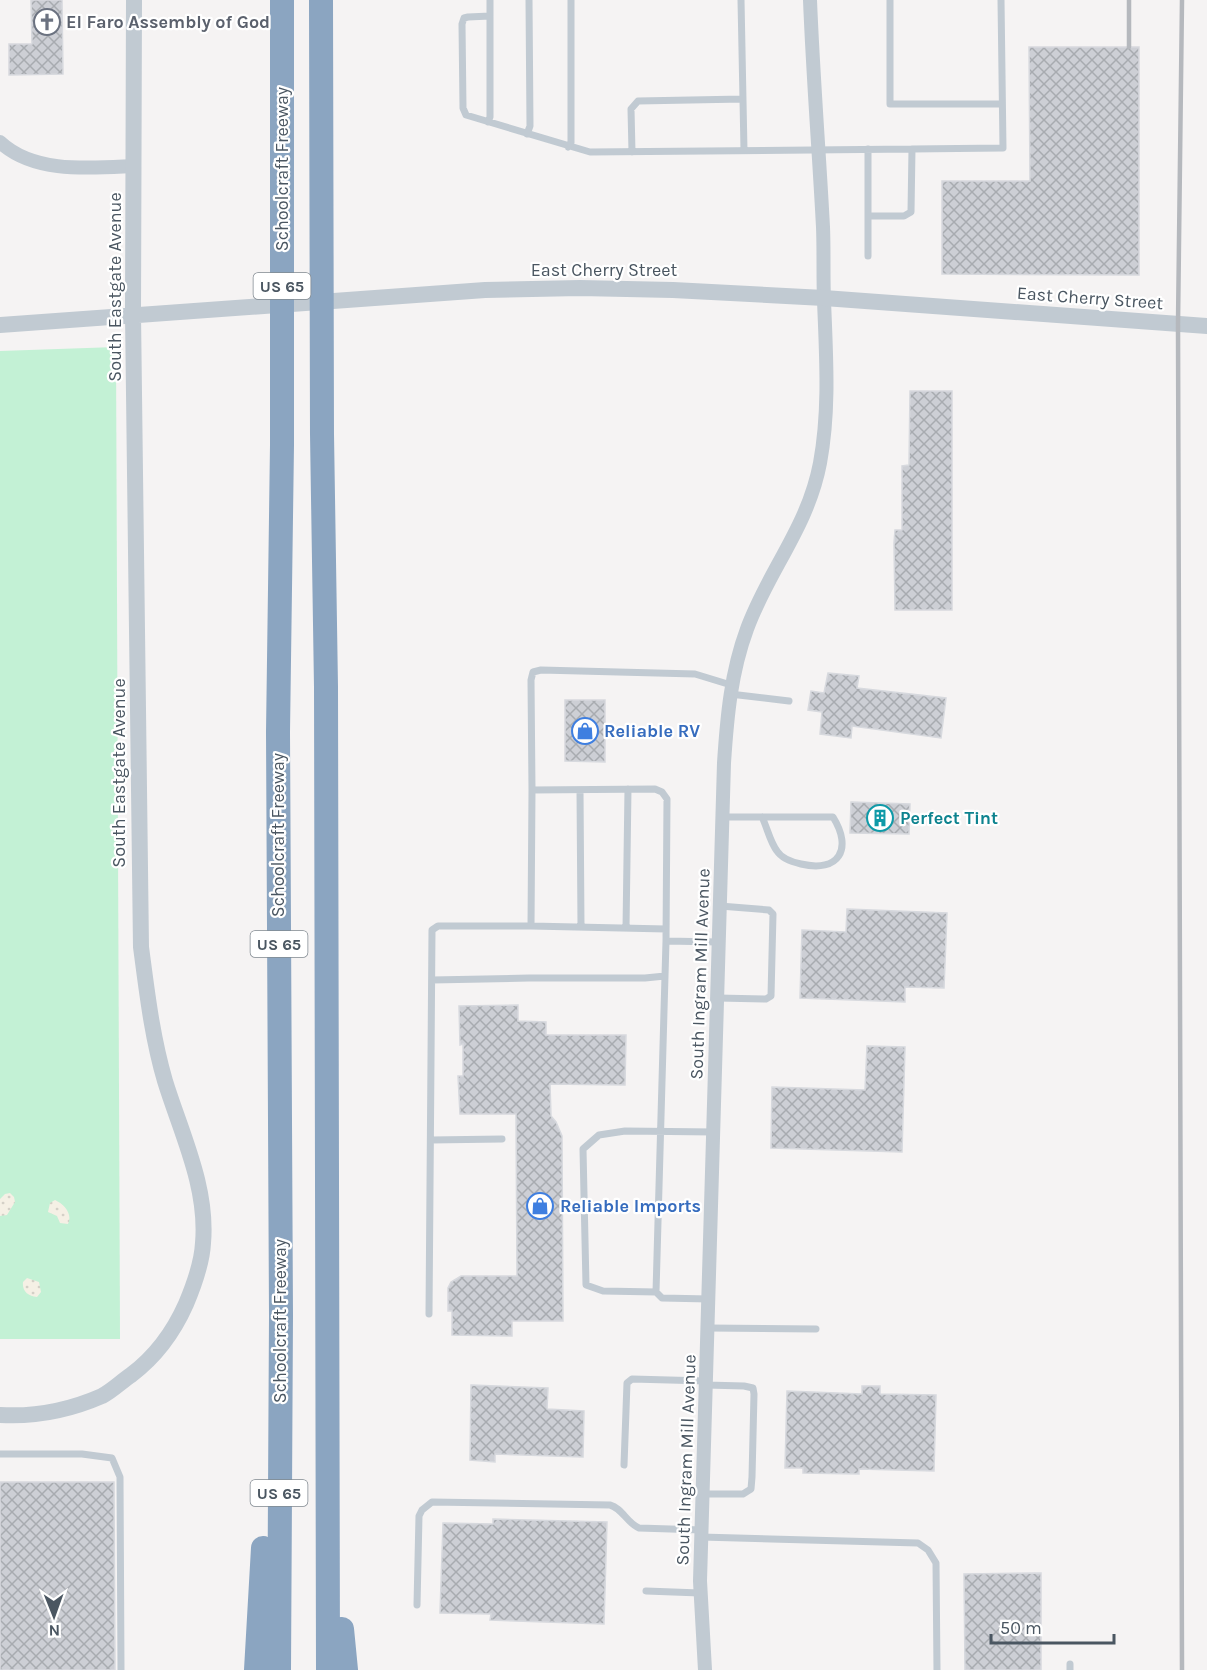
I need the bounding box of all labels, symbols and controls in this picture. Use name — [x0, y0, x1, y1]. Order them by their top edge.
church icon: El Faro Assembly of God — [32, 7, 62, 37]
place label: El Faro Assembly of God — [66, 11, 270, 33]
street label: Schoolcraft Freeway — [271, 86, 293, 251]
street label: South Eastgate Avenue — [104, 192, 126, 382]
street label: East Cherry Street — [531, 259, 678, 281]
road number: US 65 — [254, 273, 310, 299]
street label: East Cherry Street — [1016, 282, 1164, 314]
street label: South Eastgate Avenue — [108, 678, 130, 868]
shop icon: Reliable RV — [570, 716, 600, 746]
place label: Reliable RV — [604, 720, 700, 742]
street label: Schoolcraft Freeway — [267, 752, 289, 917]
building icon: Perfect Tint — [865, 803, 895, 833]
place label: Perfect Tint — [900, 807, 998, 829]
street label: South Ingram Mill Avenue — [685, 868, 715, 1080]
road number: US 65 — [250, 931, 308, 957]
shop icon: Reliable Imports — [525, 1191, 555, 1221]
place label: Reliable Imports — [560, 1195, 701, 1217]
street label: Schoolcraft Freeway — [269, 1238, 291, 1403]
street label: South Ingram Mill Avenue — [671, 1354, 701, 1566]
road number: US 65 — [250, 1480, 308, 1506]
north arrow — [24, 1586, 84, 1646]
scale bar — [991, 1607, 1114, 1645]
text: 50 m — [1000, 1617, 1042, 1639]
text: N — [48, 1621, 60, 1640]

